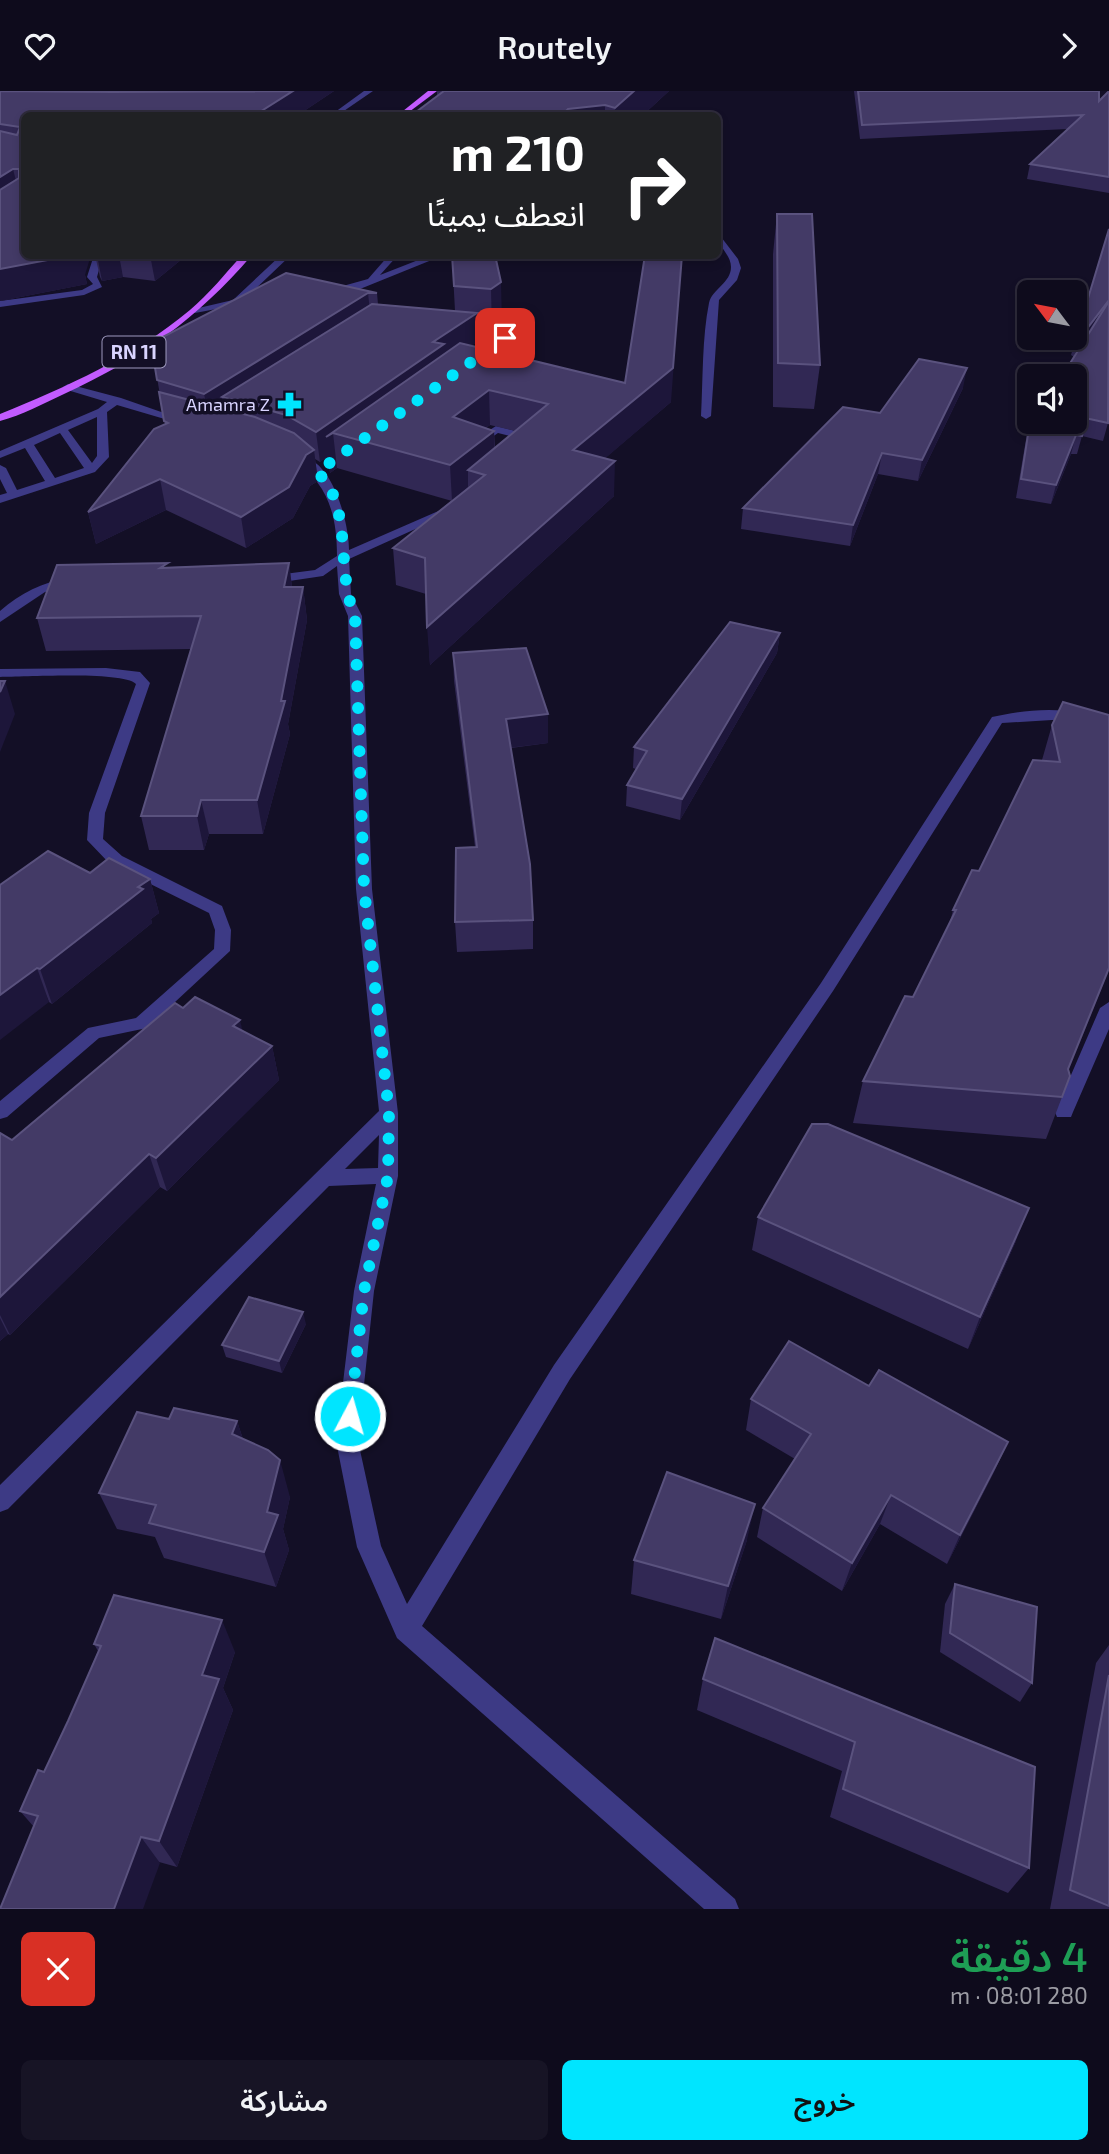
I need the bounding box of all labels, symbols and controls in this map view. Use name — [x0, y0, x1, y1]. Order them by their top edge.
icon: heart — [21, 27, 59, 65]
text: Routely — [497, 27, 612, 65]
icon: forward — [1050, 27, 1088, 65]
text: 210 m — [451, 122, 585, 181]
icon: right — [609, 140, 700, 231]
text: انعطف يمينًا — [427, 194, 585, 232]
north arrow — [1017, 280, 1087, 350]
map controls — [1017, 280, 1087, 434]
pin — [475, 308, 535, 368]
icon: arrive — [486, 319, 524, 357]
road number: RN 11 — [102, 337, 166, 367]
button: sound — [1017, 364, 1087, 434]
pharmacy icon: Amamra Z — [276, 391, 304, 419]
place label: Amamra Z — [186, 393, 270, 415]
position arrow — [313, 1379, 387, 1453]
text: 4 دقيقة — [951, 1930, 1088, 1980]
button: close — [21, 1932, 95, 2006]
text: 280 m · 08:01 — [950, 1981, 1088, 2009]
button: مشاركة — [21, 2060, 548, 2140]
button: خروج — [562, 2060, 1088, 2140]

